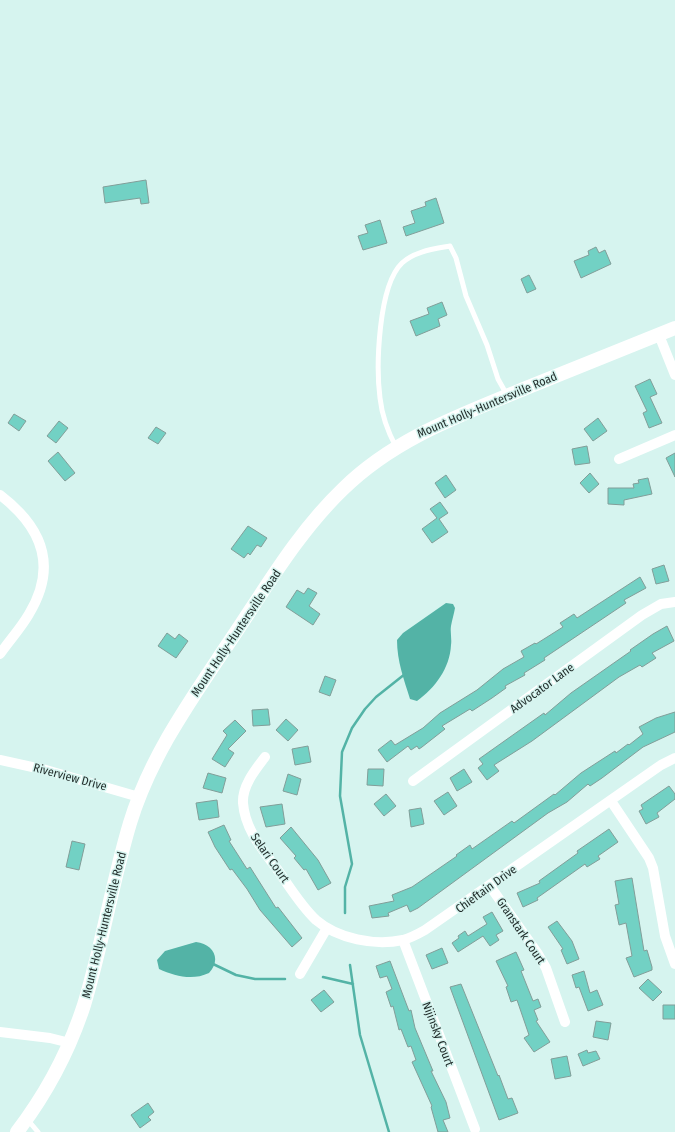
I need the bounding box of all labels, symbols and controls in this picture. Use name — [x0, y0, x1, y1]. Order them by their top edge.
street label: Mount Holly-Huntersville Road — [415, 369, 559, 441]
street label: Mount Holly-Huntersville Road — [188, 567, 284, 699]
street label: Advocator Lane — [507, 660, 577, 716]
street label: Riverview Drive — [32, 760, 108, 794]
street label: Selari Court — [248, 830, 292, 886]
street label: Mount Holly-Huntersville Road — [79, 850, 129, 1000]
street label: Chieftain Drive — [453, 862, 519, 916]
street label: Granstark Court — [494, 895, 548, 967]
street label: Nijinsky Court — [419, 1000, 457, 1068]

